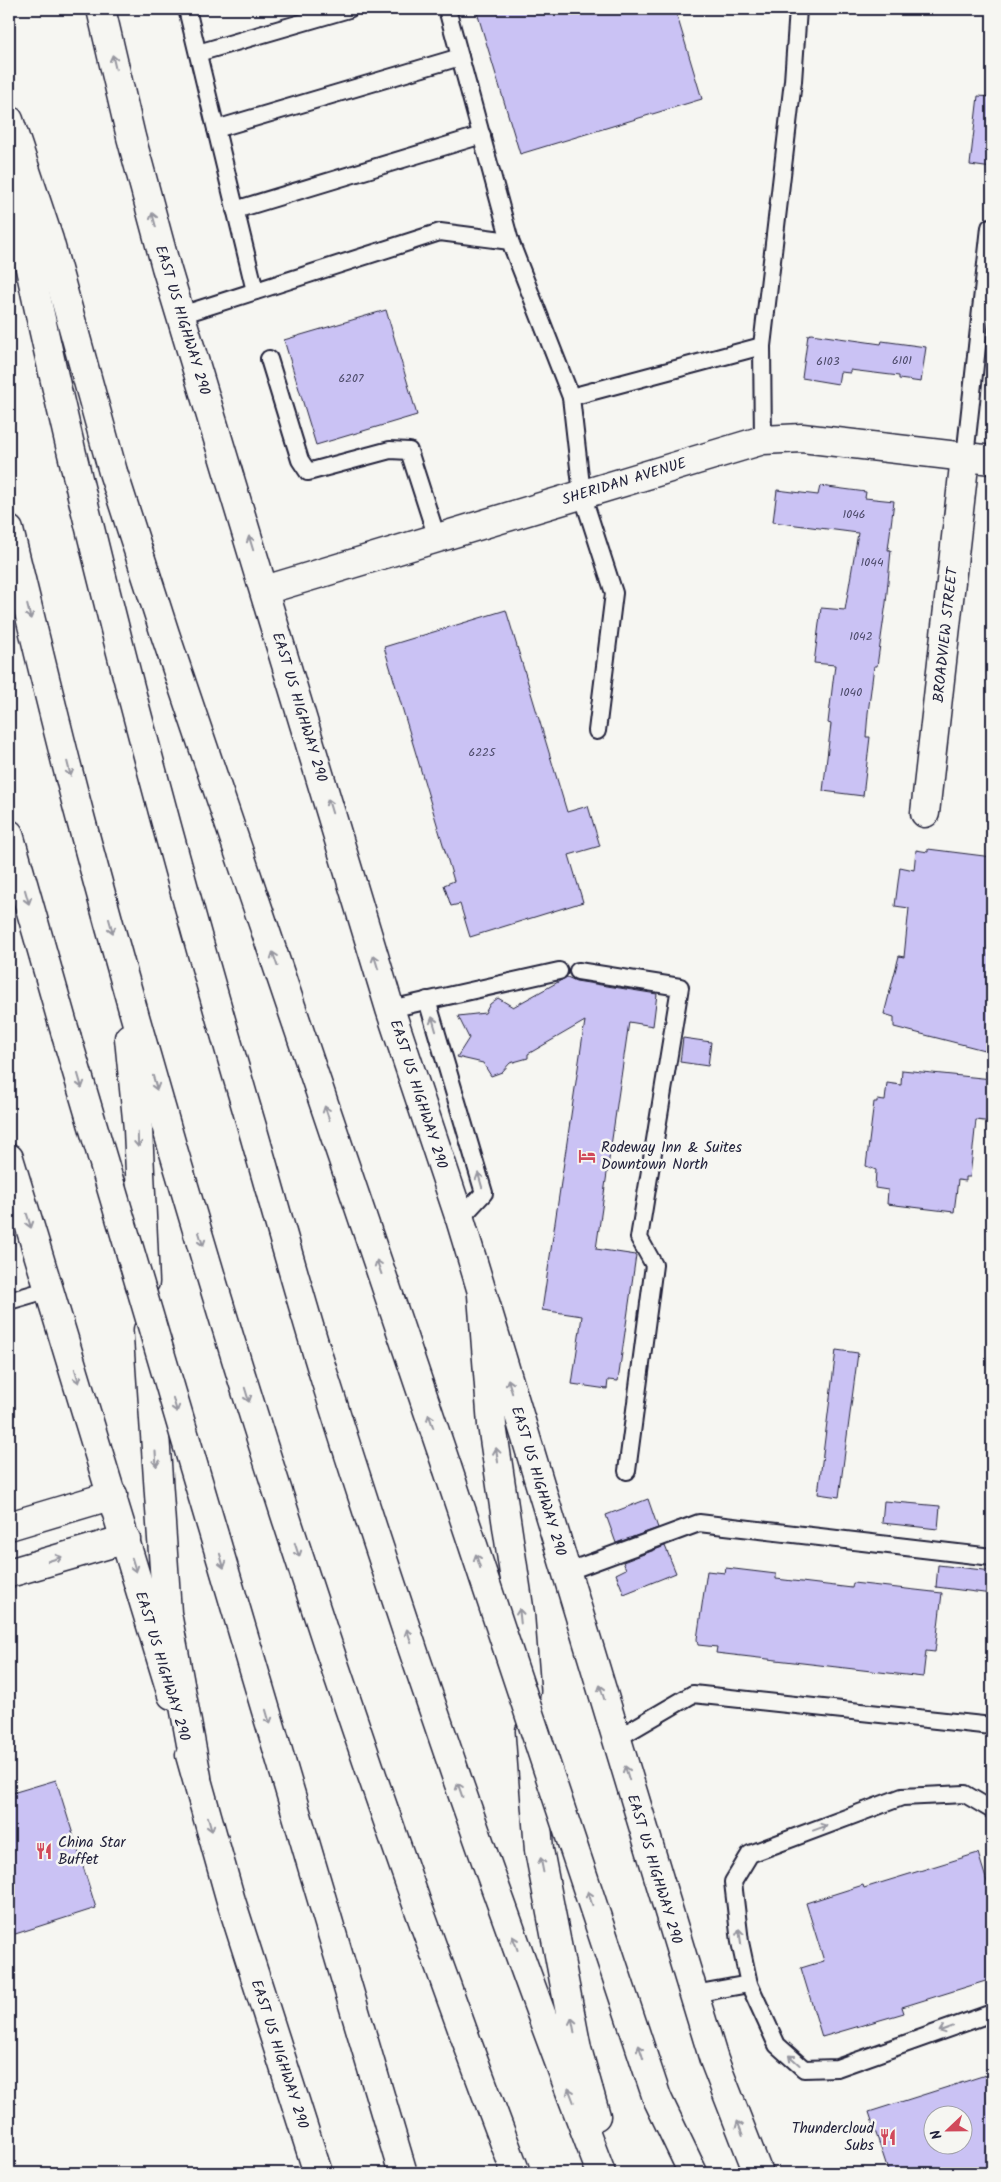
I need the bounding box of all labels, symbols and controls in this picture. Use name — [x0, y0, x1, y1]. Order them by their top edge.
one-way arrow — [109, 55, 118, 71]
one-way arrow — [148, 212, 158, 228]
street label: EAST US HIGHWAY 290 — [148, 242, 216, 399]
house number: 6101 — [892, 351, 912, 370]
house number: 6103 — [816, 352, 840, 371]
house number: 6207 — [338, 369, 364, 388]
street label: SHERIDAN AVENUE — [559, 451, 691, 512]
house number: 1046 — [842, 505, 866, 524]
one-way arrow — [245, 536, 255, 552]
house number: 1044 — [861, 553, 884, 572]
street label: BROADVIEW STREET — [927, 564, 965, 704]
one-way arrow — [25, 603, 34, 619]
house number: 1042 — [849, 627, 873, 646]
street label: EAST US HIGHWAY 290 — [265, 629, 333, 786]
house number: 1040 — [840, 683, 862, 702]
house number: 6225 — [468, 743, 497, 762]
one-way arrow — [64, 761, 74, 777]
one-way arrow — [324, 799, 334, 815]
one-way arrow — [22, 889, 32, 905]
one-way arrow — [106, 918, 116, 934]
one-way arrow — [270, 952, 279, 968]
one-way arrow — [371, 954, 381, 970]
one-way arrow — [429, 1016, 439, 1032]
street label: EAST US HIGHWAY 290 — [383, 1017, 454, 1173]
one-way arrow — [75, 1073, 85, 1089]
one-way arrow — [151, 1075, 161, 1091]
one-way arrow — [322, 1106, 331, 1122]
one-way arrow — [133, 1131, 143, 1147]
place label: Rodeway Inn & Suites Downtown North — [601, 1136, 743, 1177]
hotel icon: Rodeway Inn & Suites Downtown North — [577, 1146, 597, 1166]
one-way arrow — [475, 1172, 484, 1188]
one-way arrow — [24, 1213, 34, 1229]
one-way arrow — [196, 1231, 206, 1247]
one-way arrow — [374, 1260, 383, 1276]
one-way arrow — [72, 1368, 82, 1384]
one-way arrow — [504, 1378, 514, 1394]
one-way arrow — [243, 1387, 253, 1403]
one-way arrow — [171, 1397, 181, 1413]
street label: EAST US HIGHWAY 290 — [504, 1403, 572, 1560]
one-way arrow — [426, 1414, 435, 1429]
one-way arrow — [492, 1448, 502, 1464]
one-way arrow — [151, 1451, 161, 1467]
one-way arrow — [293, 1541, 302, 1557]
one-way arrow — [217, 1552, 227, 1568]
one-way arrow — [472, 1553, 482, 1569]
one-way arrow — [47, 1554, 63, 1564]
one-way arrow — [129, 1557, 139, 1573]
street label: EAST US HIGHWAY 290 — [128, 1588, 196, 1745]
one-way arrow — [515, 1609, 525, 1625]
one-way arrow — [403, 1628, 413, 1644]
one-way arrow — [597, 1684, 607, 1700]
one-way arrow — [263, 1708, 273, 1724]
one-way arrow — [621, 1766, 631, 1782]
one-way arrow — [455, 1783, 464, 1798]
street label: EAST US HIGHWAY 290 — [620, 1791, 688, 1948]
one-way arrow — [206, 1816, 215, 1832]
one-way arrow — [812, 1823, 828, 1832]
place label: China Star Buffet — [58, 1831, 126, 1872]
restaurant icon: China Star Buffet — [34, 1841, 54, 1861]
one-way arrow — [537, 1858, 546, 1874]
one-way arrow — [585, 1890, 594, 1906]
one-way arrow — [735, 1929, 745, 1945]
one-way arrow — [510, 1935, 519, 1951]
street label: EAST US HIGHWAY 290 — [244, 1977, 315, 2133]
one-way arrow — [567, 2017, 577, 2033]
one-way arrow — [939, 2025, 955, 2034]
one-way arrow — [636, 2044, 646, 2060]
one-way arrow — [787, 2054, 800, 2066]
one-way arrow — [566, 2088, 575, 2103]
north arrow — [924, 2104, 974, 2154]
place label: Thundercloud Subs — [792, 2117, 875, 2158]
one-way arrow — [735, 2121, 744, 2136]
text: N — [925, 2126, 949, 2143]
restaurant icon: Thundercloud Subs — [878, 2127, 898, 2147]

